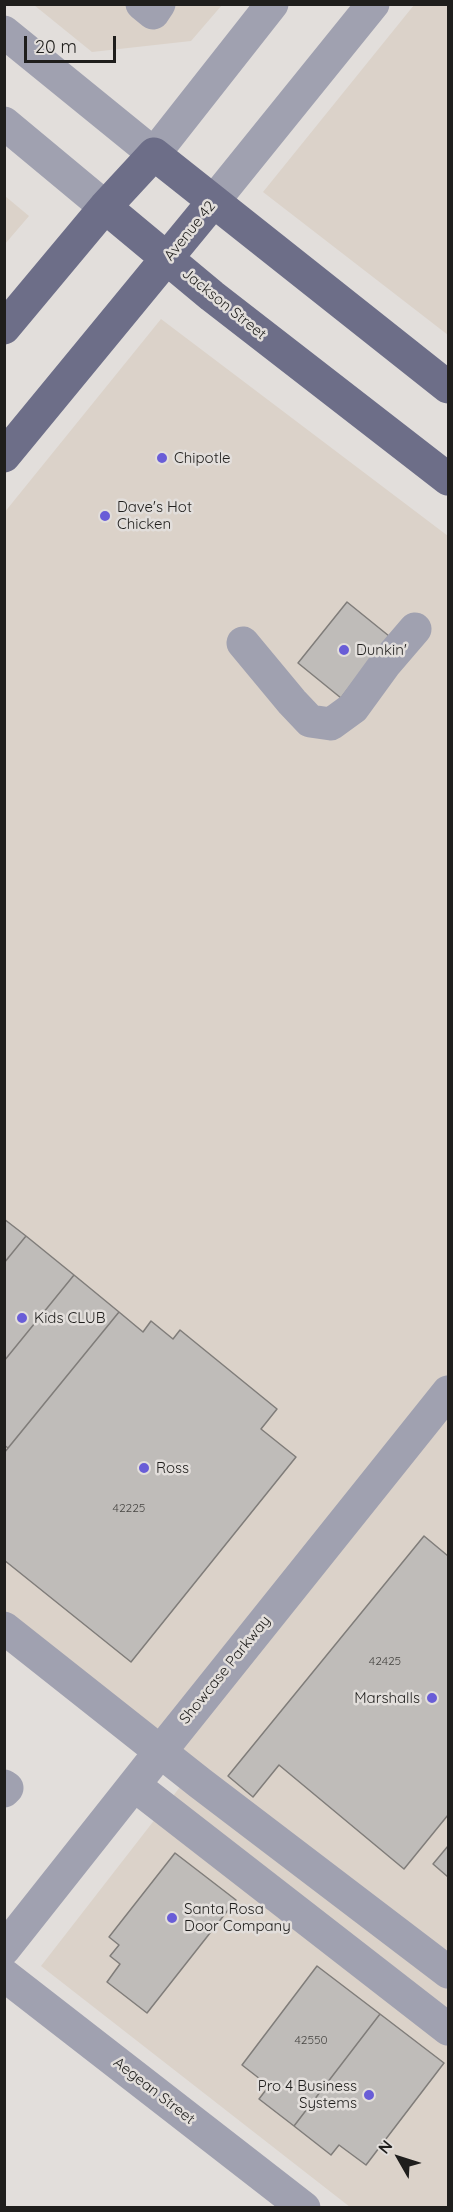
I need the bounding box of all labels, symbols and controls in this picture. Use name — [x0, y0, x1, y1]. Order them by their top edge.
scale bar — [27, 24, 118, 62]
text: 20 m — [35, 35, 77, 58]
street label: Avenue 42 — [160, 198, 220, 264]
street label: Jackson Street — [178, 265, 270, 343]
place label: Chipotle — [174, 449, 231, 467]
marker: Chipotle — [155, 451, 169, 465]
place label: Dave's Hot Chicken — [117, 498, 192, 533]
marker: Dave's Hot Chicken — [98, 509, 112, 523]
place label: Dunkin' — [356, 641, 407, 659]
marker: Dunkin' — [337, 643, 351, 657]
place label: Kids CLUB — [34, 1309, 105, 1327]
marker: Kids CLUB — [15, 1311, 29, 1325]
place label: Ross — [156, 1459, 189, 1477]
marker: Ross — [137, 1461, 151, 1475]
house number: 42225 — [113, 1501, 145, 1515]
street label: Showcase Parkway — [176, 1612, 274, 1728]
house number: 42425 — [369, 1654, 401, 1668]
place label: Marshalls — [354, 1689, 420, 1707]
marker: Marshalls — [425, 1691, 439, 1705]
place label: Santa Rosa Door Company — [184, 1900, 291, 1935]
marker: Santa Rosa Door Company — [165, 1911, 179, 1925]
house number: 42550 — [294, 2033, 328, 2047]
street label: Aegean Street — [110, 2054, 198, 2128]
place label: Pro 4 Business Systems — [258, 2077, 357, 2112]
marker: Pro 4 Business Systems — [362, 2088, 376, 2102]
north arrow — [369, 2128, 429, 2188]
text: N — [374, 2136, 396, 2158]

